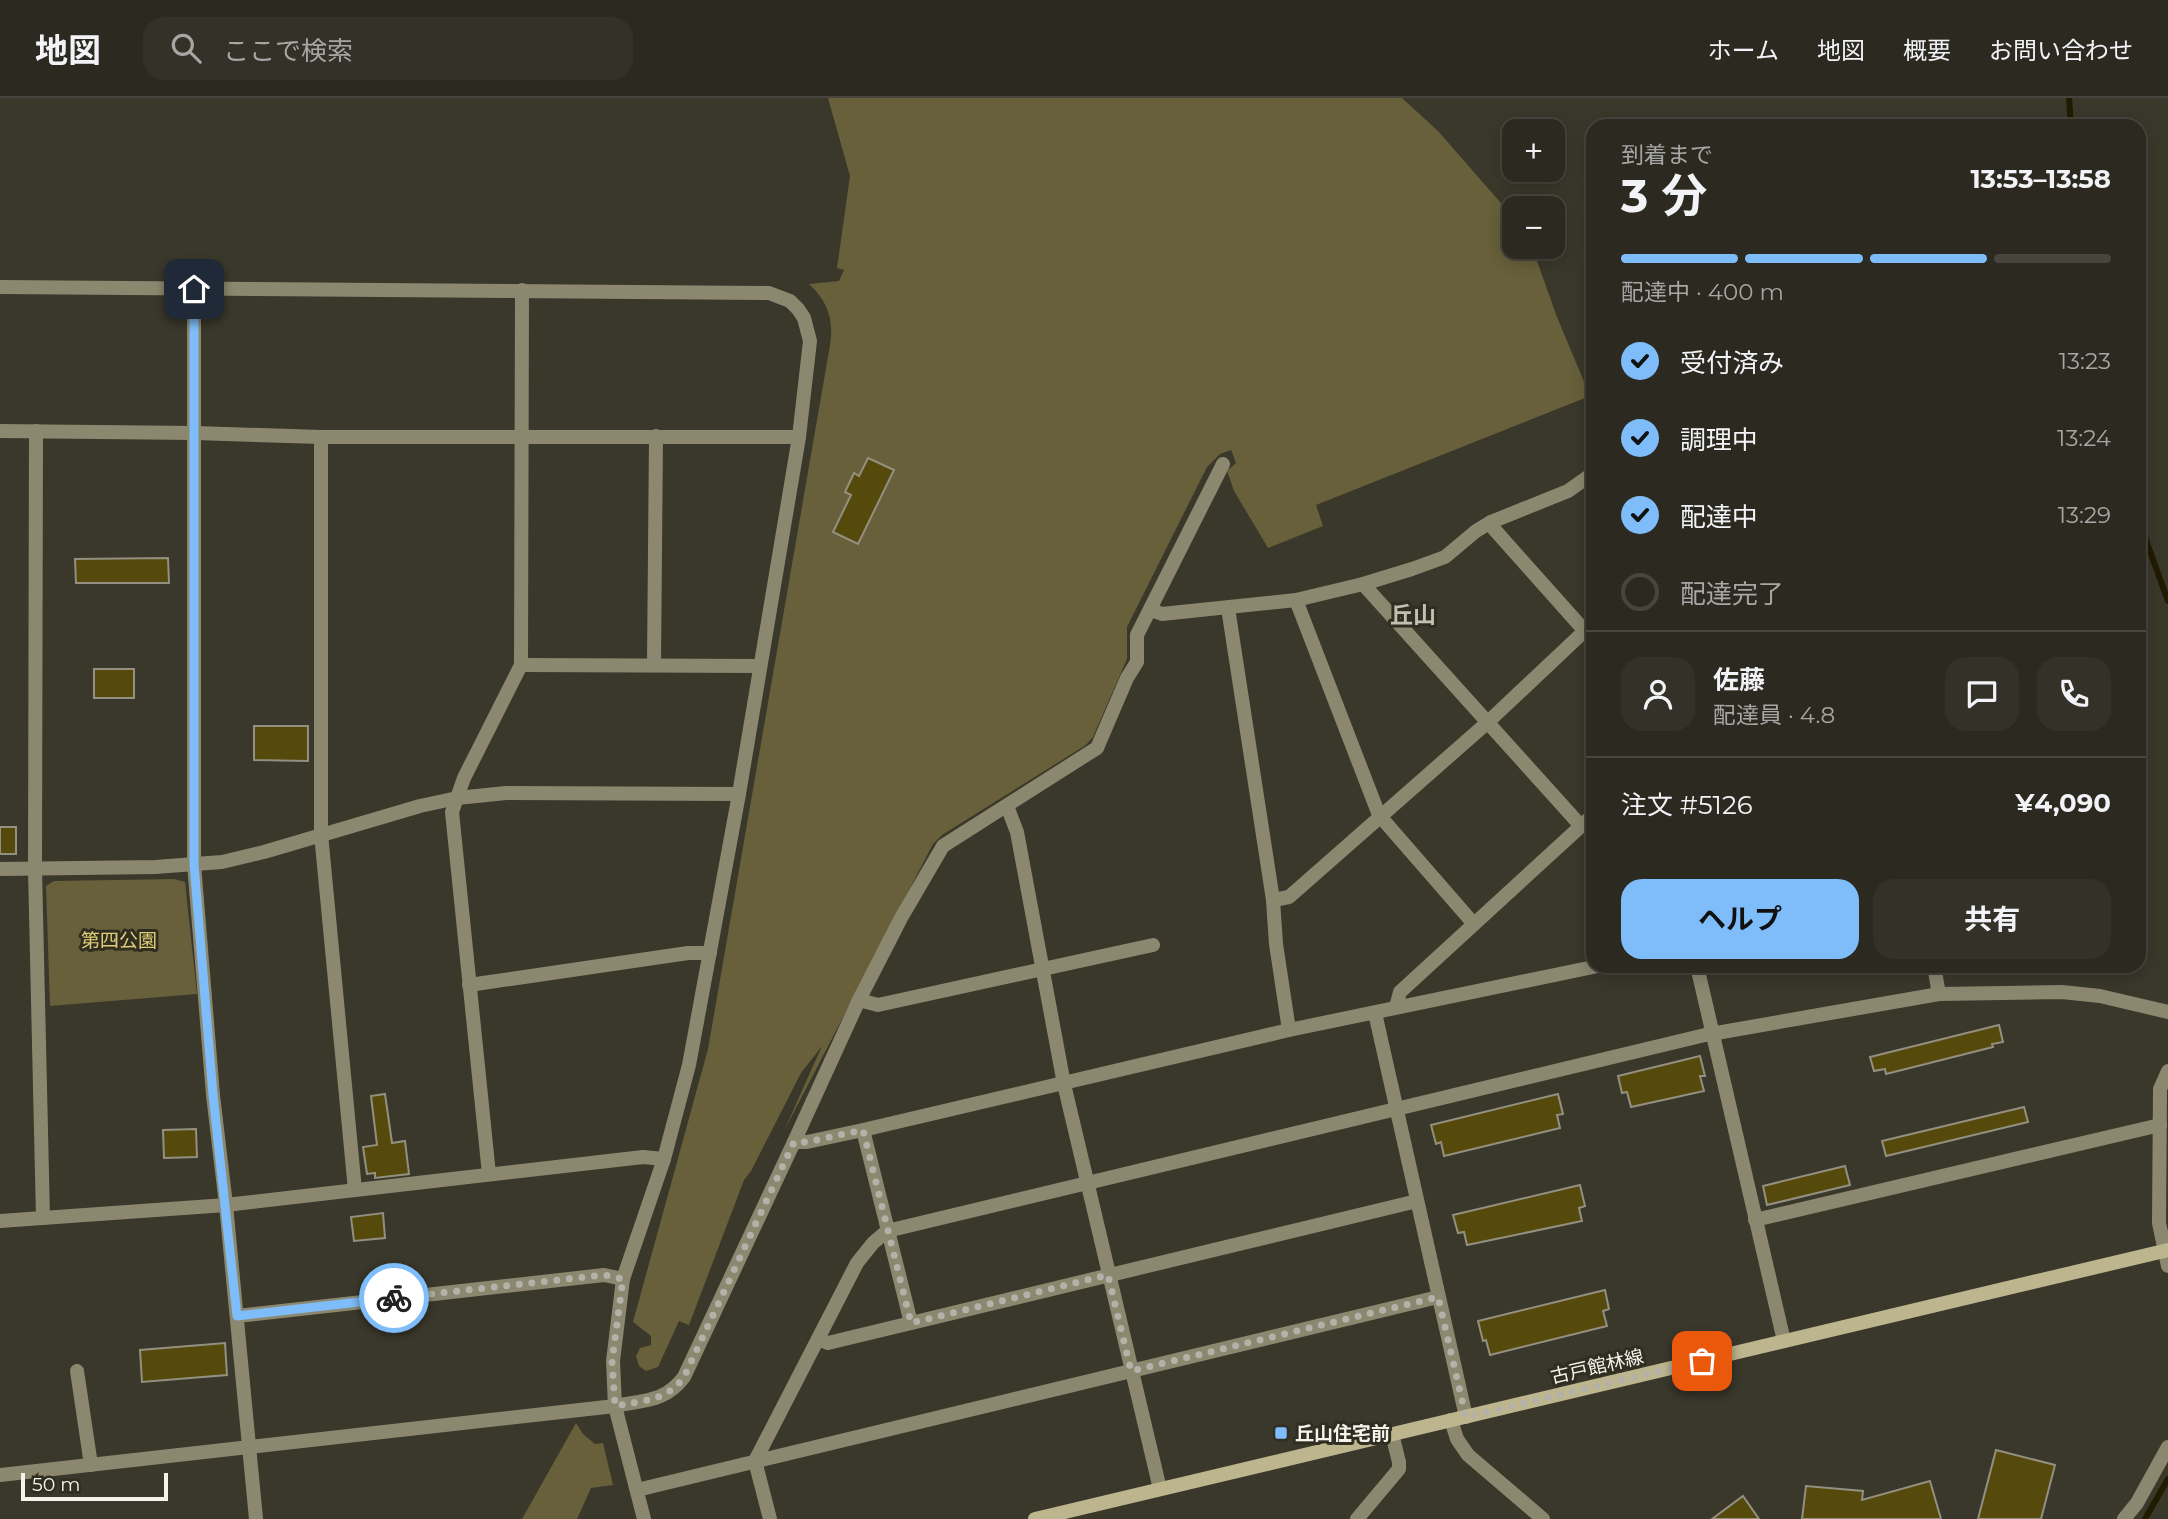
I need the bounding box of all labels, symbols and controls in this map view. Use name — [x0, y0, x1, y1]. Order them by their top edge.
search box — [143, 17, 633, 80]
icon: search — [167, 29, 205, 67]
text: 地図 — [35, 30, 101, 70]
text: ここで検索 — [223, 35, 353, 67]
text: ホーム — [1708, 36, 1779, 65]
text: 地図 — [1817, 36, 1865, 65]
text: 概要 — [1903, 36, 1951, 65]
text: お問い合わせ — [1989, 36, 2133, 65]
map controls — [1502, 119, 1565, 259]
button: + — [1502, 119, 1565, 182]
text: 到着まで — [1621, 141, 1713, 169]
text: 13:53–13:58 — [1970, 163, 2111, 195]
text: 3 分 — [1621, 167, 1707, 224]
button: − — [1502, 196, 1565, 259]
pin — [164, 259, 224, 319]
icon: home — [175, 270, 213, 308]
text: 配達中 · 400 m — [1621, 278, 1784, 306]
icon: check — [1621, 342, 1659, 380]
text: 受付済み — [1680, 347, 1784, 379]
text: 13:23 — [2059, 347, 2111, 375]
icon: check — [1621, 419, 1659, 457]
text: 調理中 — [1680, 424, 1758, 456]
text: 13:24 — [2057, 424, 2111, 452]
icon: check — [1621, 496, 1659, 534]
text: 配達中 — [1680, 501, 1758, 533]
text: 13:29 — [2058, 501, 2111, 529]
text: 配達完了 — [1680, 578, 1784, 610]
district label: 丘山 — [1390, 601, 1436, 629]
button: person — [1621, 657, 1695, 731]
button: chat — [1945, 657, 2019, 731]
button: phone — [2037, 657, 2111, 731]
text: 佐藤 — [1713, 664, 1765, 696]
text: 配達員 · 4.8 — [1713, 701, 1835, 729]
text: ¥4,090 — [2015, 787, 2111, 819]
text: 注文 #5126 — [1621, 789, 1753, 821]
button: ヘルプ — [1621, 879, 1859, 959]
button: 共有 — [1873, 879, 2111, 959]
park label: 第四公園 — [81, 929, 157, 952]
courier — [359, 1263, 429, 1333]
icon: bike — [375, 1279, 413, 1317]
pin — [1672, 1331, 1732, 1391]
icon: bag — [1683, 1342, 1721, 1380]
street label: 古戸館林線 — [1548, 1345, 1646, 1388]
place label: 丘山住宅前 — [1295, 1422, 1390, 1445]
marker: 丘山住宅前 — [1273, 1425, 1289, 1441]
scale bar — [21, 1470, 168, 1502]
text: 50 m — [32, 1473, 80, 1496]

